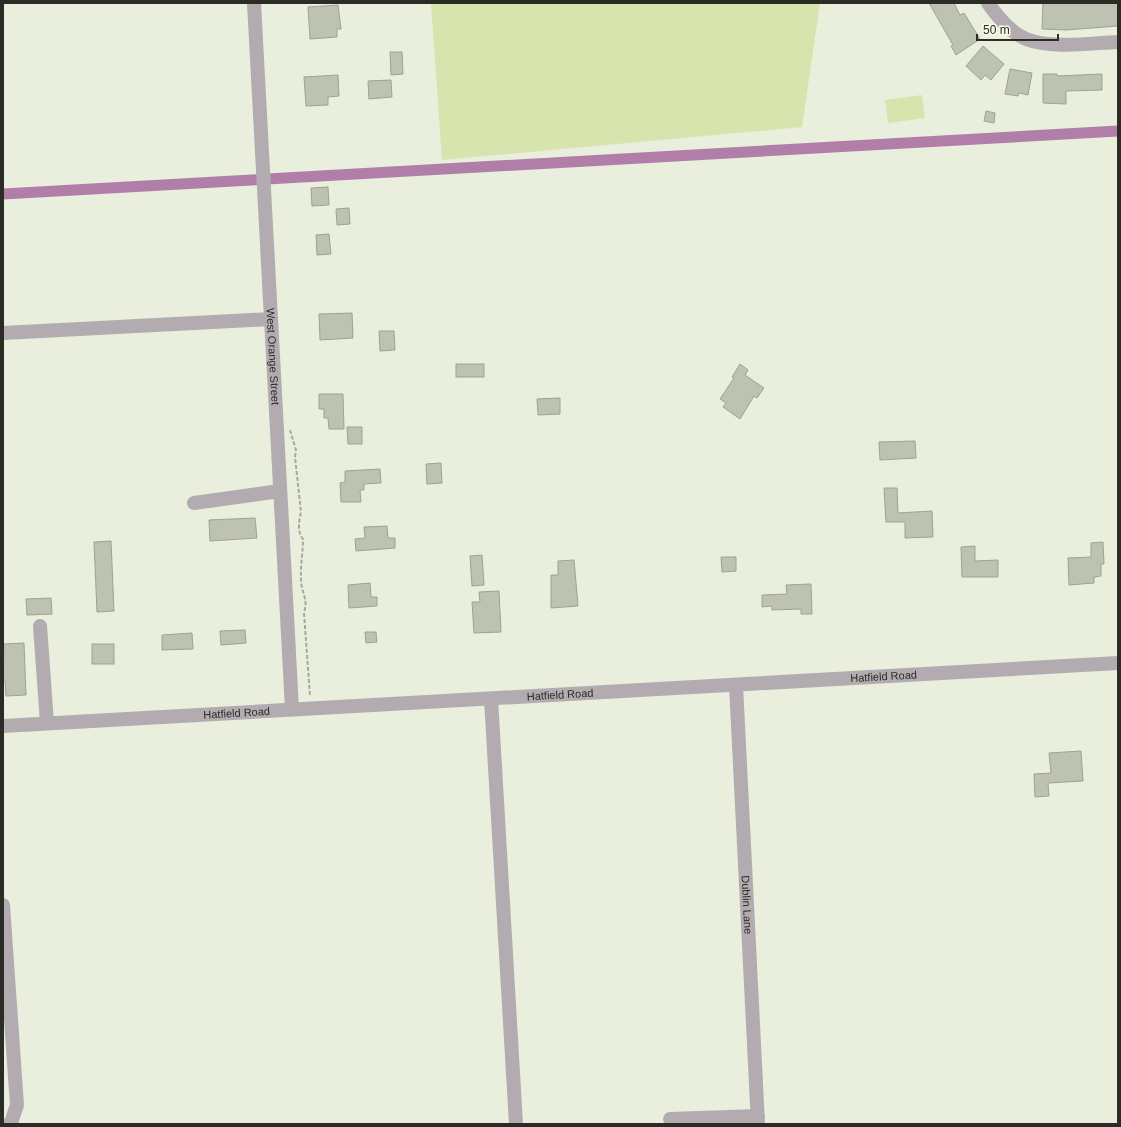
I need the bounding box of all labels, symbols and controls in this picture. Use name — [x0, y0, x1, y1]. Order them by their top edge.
scale bar — [977, 16, 1058, 42]
text: 50 m — [983, 23, 1010, 37]
street label: West Orange Street — [264, 308, 282, 405]
street label: Hatfield Road — [850, 668, 917, 684]
street label: Hatfield Road — [526, 687, 594, 702]
street label: Hatfield Road — [203, 705, 270, 721]
street label: Dublin Lane — [740, 875, 754, 934]

